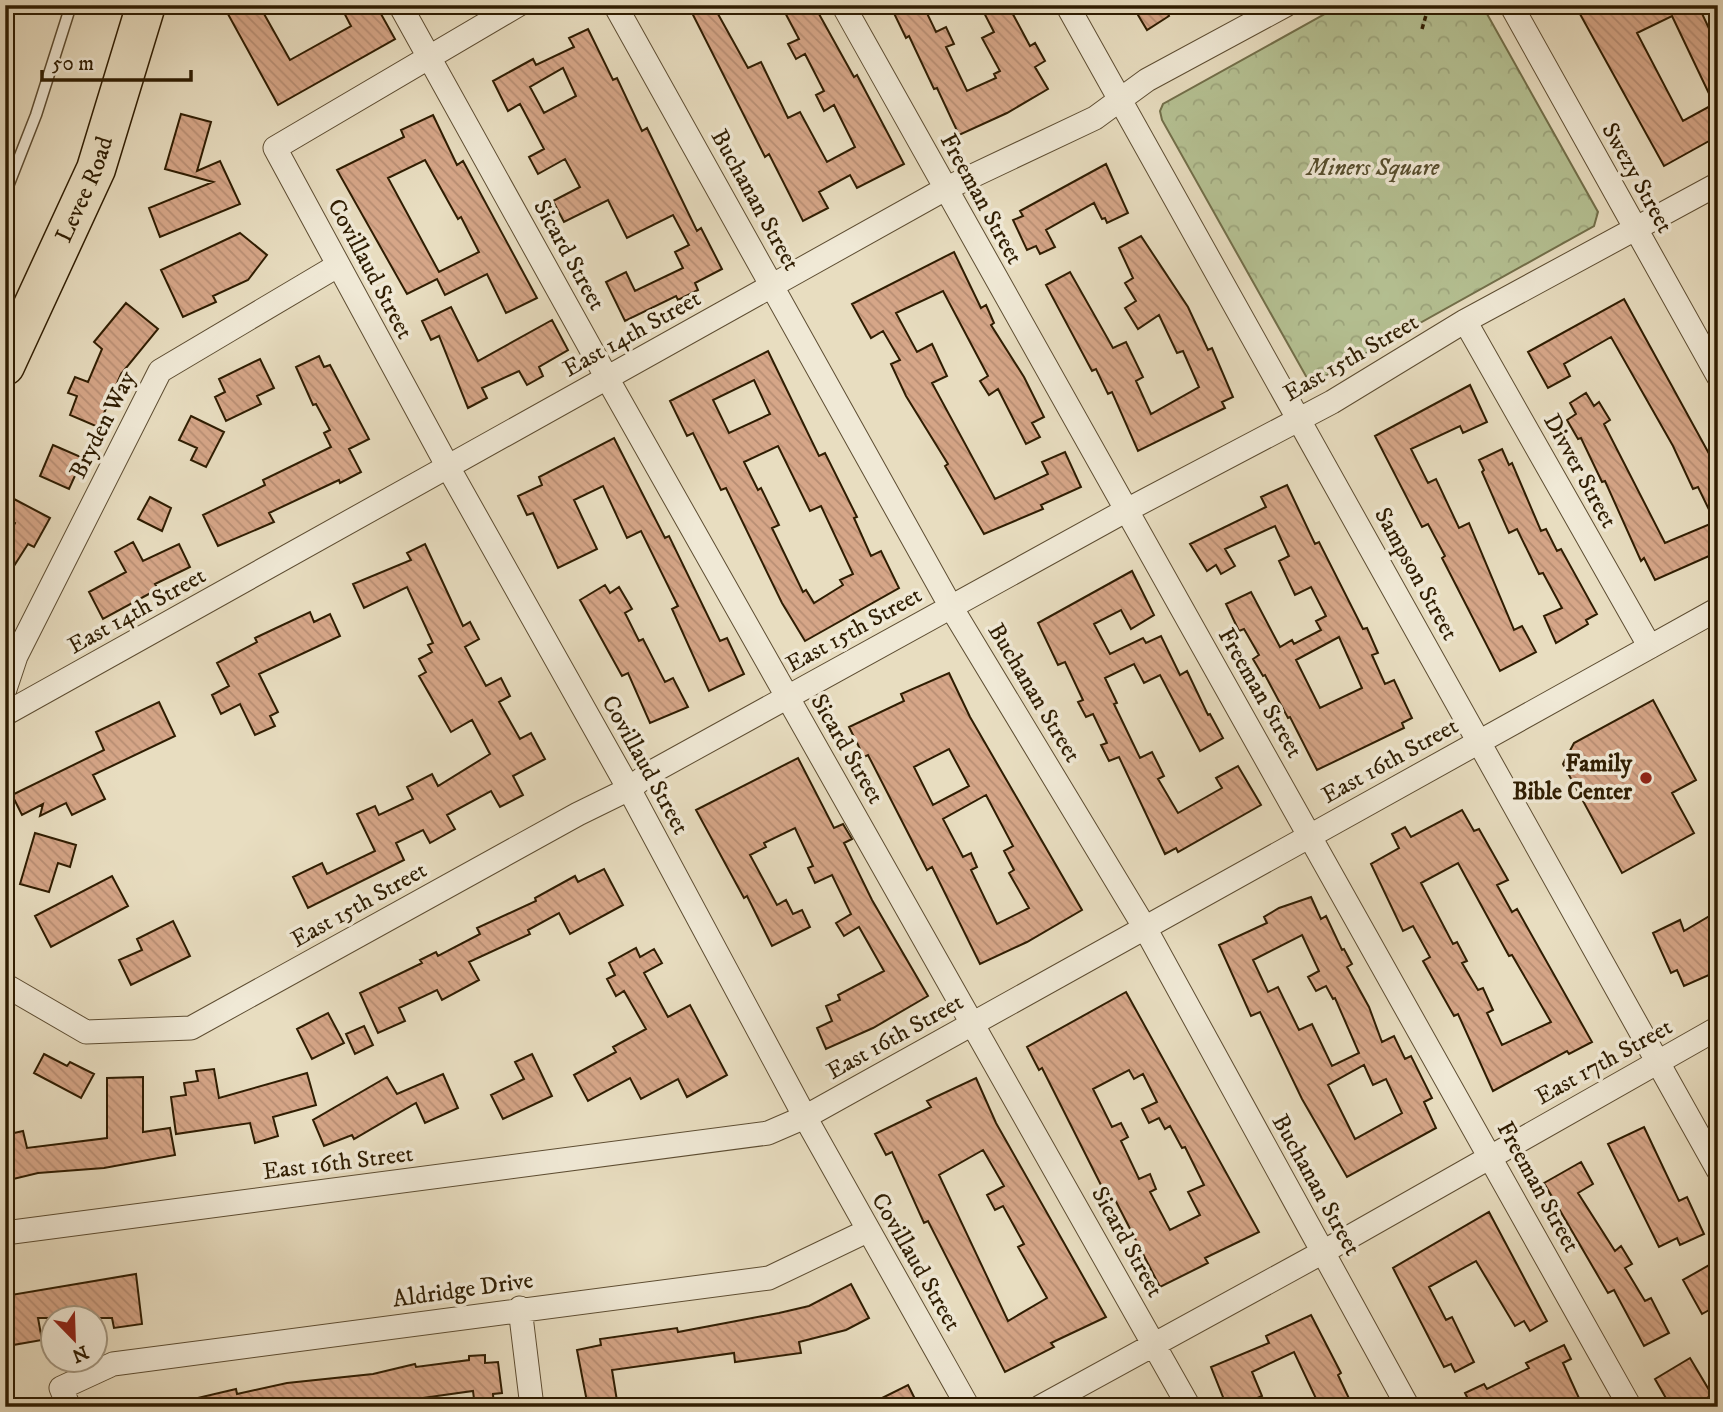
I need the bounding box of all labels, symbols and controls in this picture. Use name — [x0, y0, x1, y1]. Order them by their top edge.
scale bar — [42, 38, 191, 82]
text: 50 m — [52, 51, 94, 77]
street label: Swezy Street — [1594, 118, 1680, 239]
street label: Buchanan Street — [704, 124, 806, 276]
street label: Freeman Street — [933, 128, 1029, 270]
street label: Levee Road — [49, 133, 120, 247]
park label: Miners Square — [1305, 153, 1440, 183]
street label: Covillaud Street — [320, 194, 420, 345]
street label: Sicard Street — [526, 194, 612, 316]
street label: East 14th Street — [558, 284, 706, 384]
street label: East 15th Street — [1278, 307, 1424, 409]
street label: Bryden Way — [63, 366, 143, 484]
street label: Divver Street — [1536, 409, 1624, 534]
street label: Sampson Street — [1367, 502, 1465, 646]
street label: East 14th Street — [63, 561, 211, 661]
street label: East 15th Street — [781, 580, 927, 680]
street label: Buchanan Street — [981, 618, 1087, 768]
street label: Freeman Street — [1211, 623, 1309, 764]
street label: Sicard Street — [803, 689, 891, 810]
street label: Covillaud Street — [594, 690, 696, 840]
street label: East 16th Street — [1317, 711, 1464, 811]
place label: Family Bible Center — [1513, 749, 1633, 807]
marker: Family Bible Center — [1638, 770, 1654, 786]
street label: East 15th Street — [286, 855, 432, 955]
street label: East 16th Street — [822, 987, 969, 1087]
street label: East 17th Street — [1530, 1012, 1678, 1112]
street label: Buchanan Street — [1265, 1109, 1367, 1261]
street label: Freeman Street — [1490, 1116, 1586, 1258]
street label: East 16th Street — [261, 1139, 415, 1187]
street label: Sicard Street — [1084, 1181, 1170, 1303]
street label: Covillaud Street — [864, 1188, 968, 1337]
street label: Aldridge Drive — [391, 1265, 535, 1315]
north arrow — [38, 1304, 108, 1374]
text: N — [68, 1340, 92, 1367]

